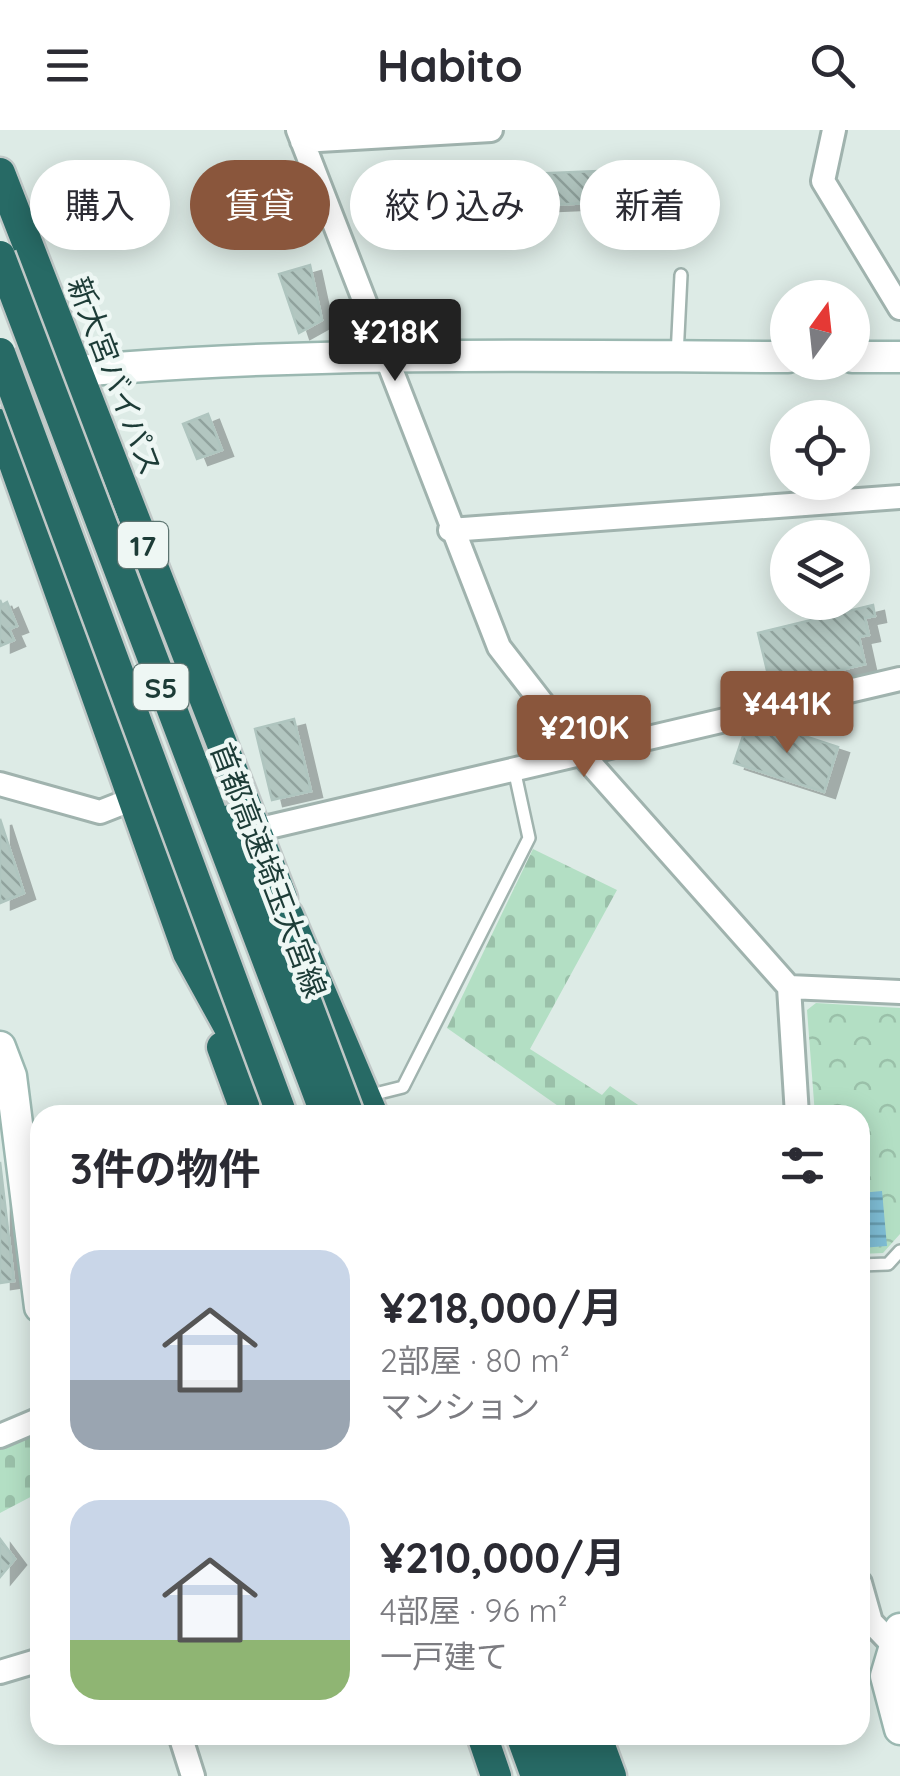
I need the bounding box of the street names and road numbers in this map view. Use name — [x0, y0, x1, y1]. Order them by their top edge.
street label: 新大宮バイパス — [60, 271, 170, 481]
road number: 17 — [118, 522, 168, 568]
road number: S5 — [134, 664, 188, 710]
street label: 首都高速埼玉大宮線 — [203, 737, 335, 1003]

